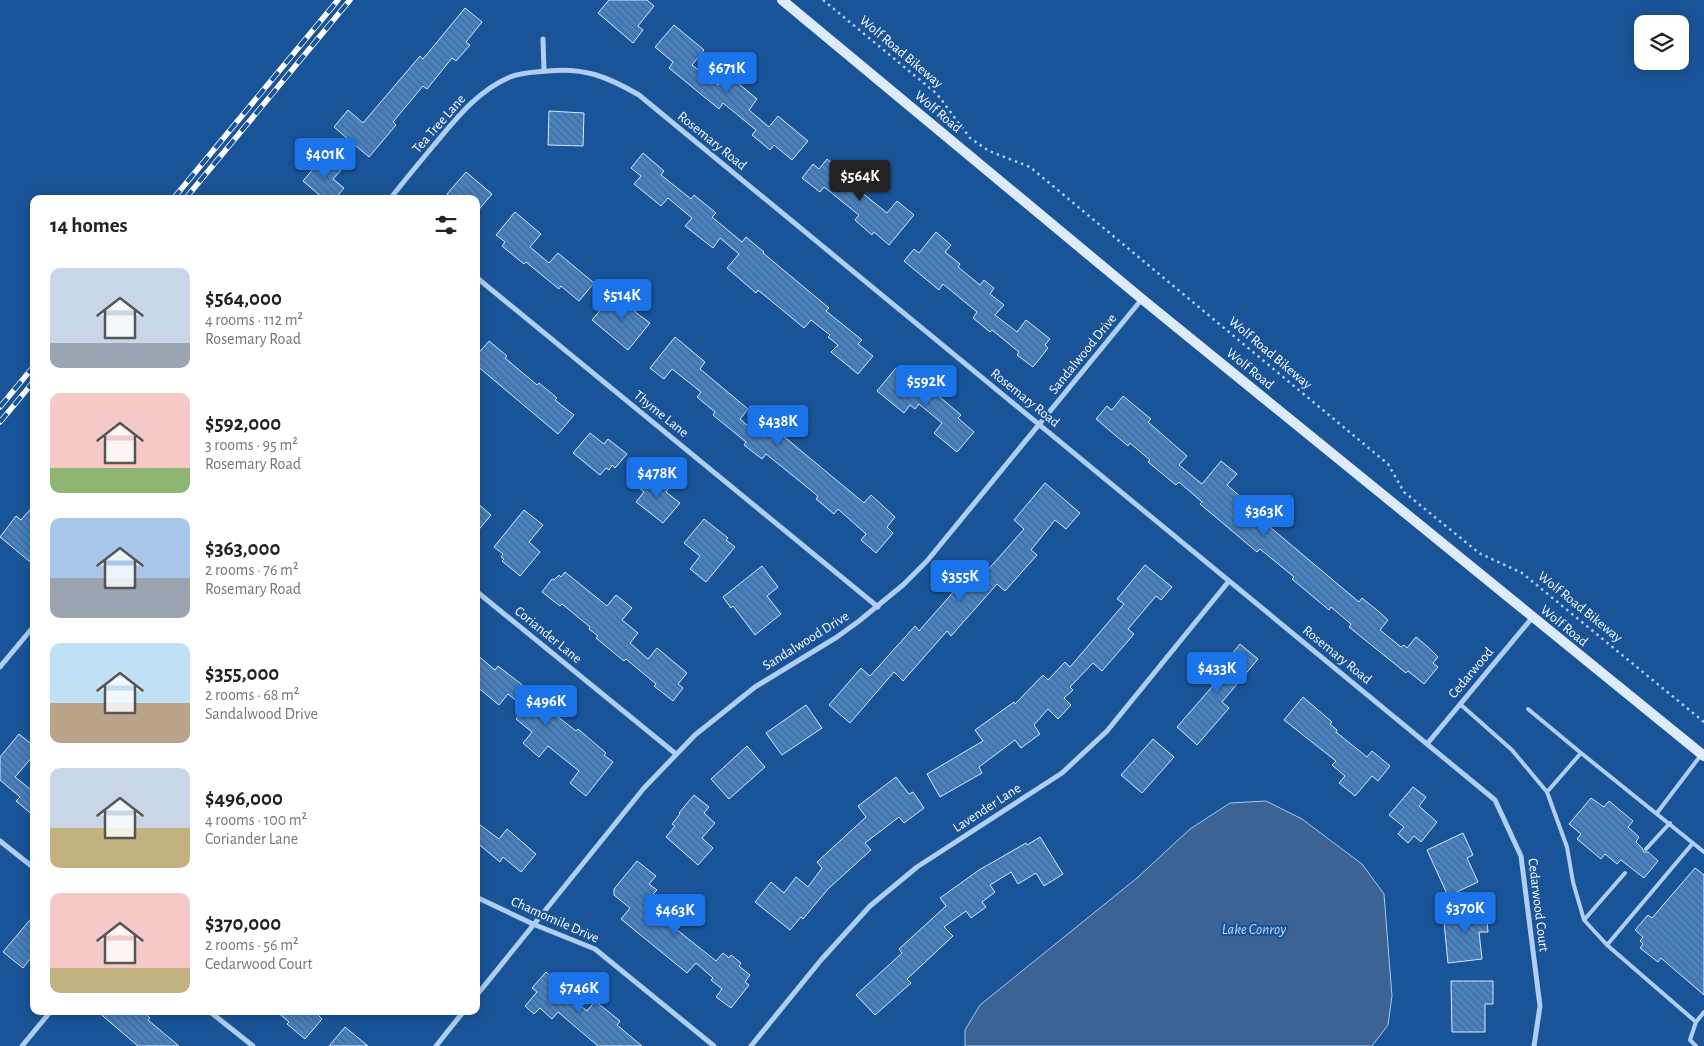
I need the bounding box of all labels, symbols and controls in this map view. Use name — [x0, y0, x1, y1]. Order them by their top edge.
street label: Wolf Road Bikeway — [857, 13, 945, 91]
map controls — [1634, 15, 1689, 70]
button: layers — [1634, 15, 1689, 70]
pin: $671K — [692, 52, 762, 94]
text: $671K — [709, 60, 745, 76]
street label: Wolf Road — [912, 88, 964, 136]
street label: Tea Tree Lane — [410, 92, 468, 156]
street label: Rosemary Road — [675, 109, 749, 173]
pin: $401K — [290, 138, 360, 180]
text: $401K — [306, 146, 344, 162]
pin: $564K — [825, 160, 895, 202]
text: $564K — [840, 168, 880, 184]
icon: filters — [432, 211, 460, 239]
text: 14 homes — [50, 215, 128, 236]
pin: $514K — [587, 278, 657, 321]
text: $514K — [603, 287, 641, 303]
icon: home — [90, 288, 150, 348]
text: $564,000 — [205, 288, 282, 309]
street label: Sandalwood Drive — [1046, 311, 1120, 397]
text: 4 rooms · 112 m² — [205, 312, 303, 328]
street label: Wolf Road Bikeway — [1225, 313, 1315, 393]
text: Rosemary Road — [205, 331, 301, 347]
street label: Wolf Road — [1223, 345, 1277, 393]
pin: $592K — [891, 364, 961, 407]
street label: Rosemary Road — [988, 366, 1062, 430]
text: $592K — [907, 373, 945, 389]
street label: Thyme Lane — [631, 388, 691, 440]
pin: $438K — [743, 404, 813, 447]
icon: home — [90, 413, 150, 473]
text: $592,000 — [205, 413, 281, 434]
text: $438K — [758, 413, 798, 429]
text: 3 rooms · 95 m² — [205, 437, 298, 453]
text: Rosemary Road — [205, 456, 301, 472]
pin: $478K — [622, 456, 692, 499]
text: $478K — [637, 465, 677, 481]
pin: $363K — [1229, 494, 1299, 537]
text: $363K — [1245, 503, 1283, 519]
icon: home — [90, 538, 150, 598]
text: $363,000 — [205, 538, 280, 559]
pin: $355K — [925, 560, 995, 602]
text: 2 rooms · 76 m² — [205, 562, 299, 578]
text: $355K — [941, 568, 979, 584]
street label: Wolf Road Bikeway — [1534, 568, 1626, 646]
text: Rosemary Road — [205, 581, 301, 597]
street label: Wolf Road — [1537, 602, 1591, 650]
street label: Coriander Lane — [512, 604, 584, 666]
street label: Sandalwood Drive — [760, 609, 852, 673]
street label: Rosemary Road — [1300, 623, 1374, 687]
street label: Cedarwood — [1446, 645, 1496, 701]
pin: $433K — [1182, 652, 1252, 694]
text: $433K — [1198, 660, 1236, 676]
icon: home — [90, 663, 150, 723]
text: $355,000 — [205, 663, 279, 684]
pin: $496K — [511, 684, 581, 727]
text: 2 rooms · 68 m² — [205, 687, 299, 703]
text: $496K — [526, 693, 566, 709]
text: Sandalwood Drive — [205, 706, 318, 722]
street label: Lavender Lane — [951, 781, 1023, 835]
icon: home — [90, 788, 150, 848]
text: $496,000 — [205, 788, 283, 809]
text: 4 rooms · 100 m² — [205, 812, 307, 828]
text: Coriander Lane — [205, 831, 298, 847]
street label: Cedarwood Court — [1525, 857, 1551, 953]
pin: $370K — [1430, 892, 1500, 934]
street label: Chamomile Drive — [509, 894, 601, 946]
pin: $463K — [640, 894, 710, 936]
text: $370K — [1446, 900, 1484, 916]
text: $463K — [655, 902, 695, 918]
icon: home — [90, 913, 150, 973]
text: $370,000 — [205, 913, 281, 934]
water label: Lake Conroy — [1222, 922, 1287, 937]
text: 2 rooms · 56 m² — [205, 937, 299, 953]
text: Cedarwood Court — [205, 956, 313, 972]
pin: $746K — [544, 972, 614, 1014]
text: $746K — [559, 980, 599, 996]

